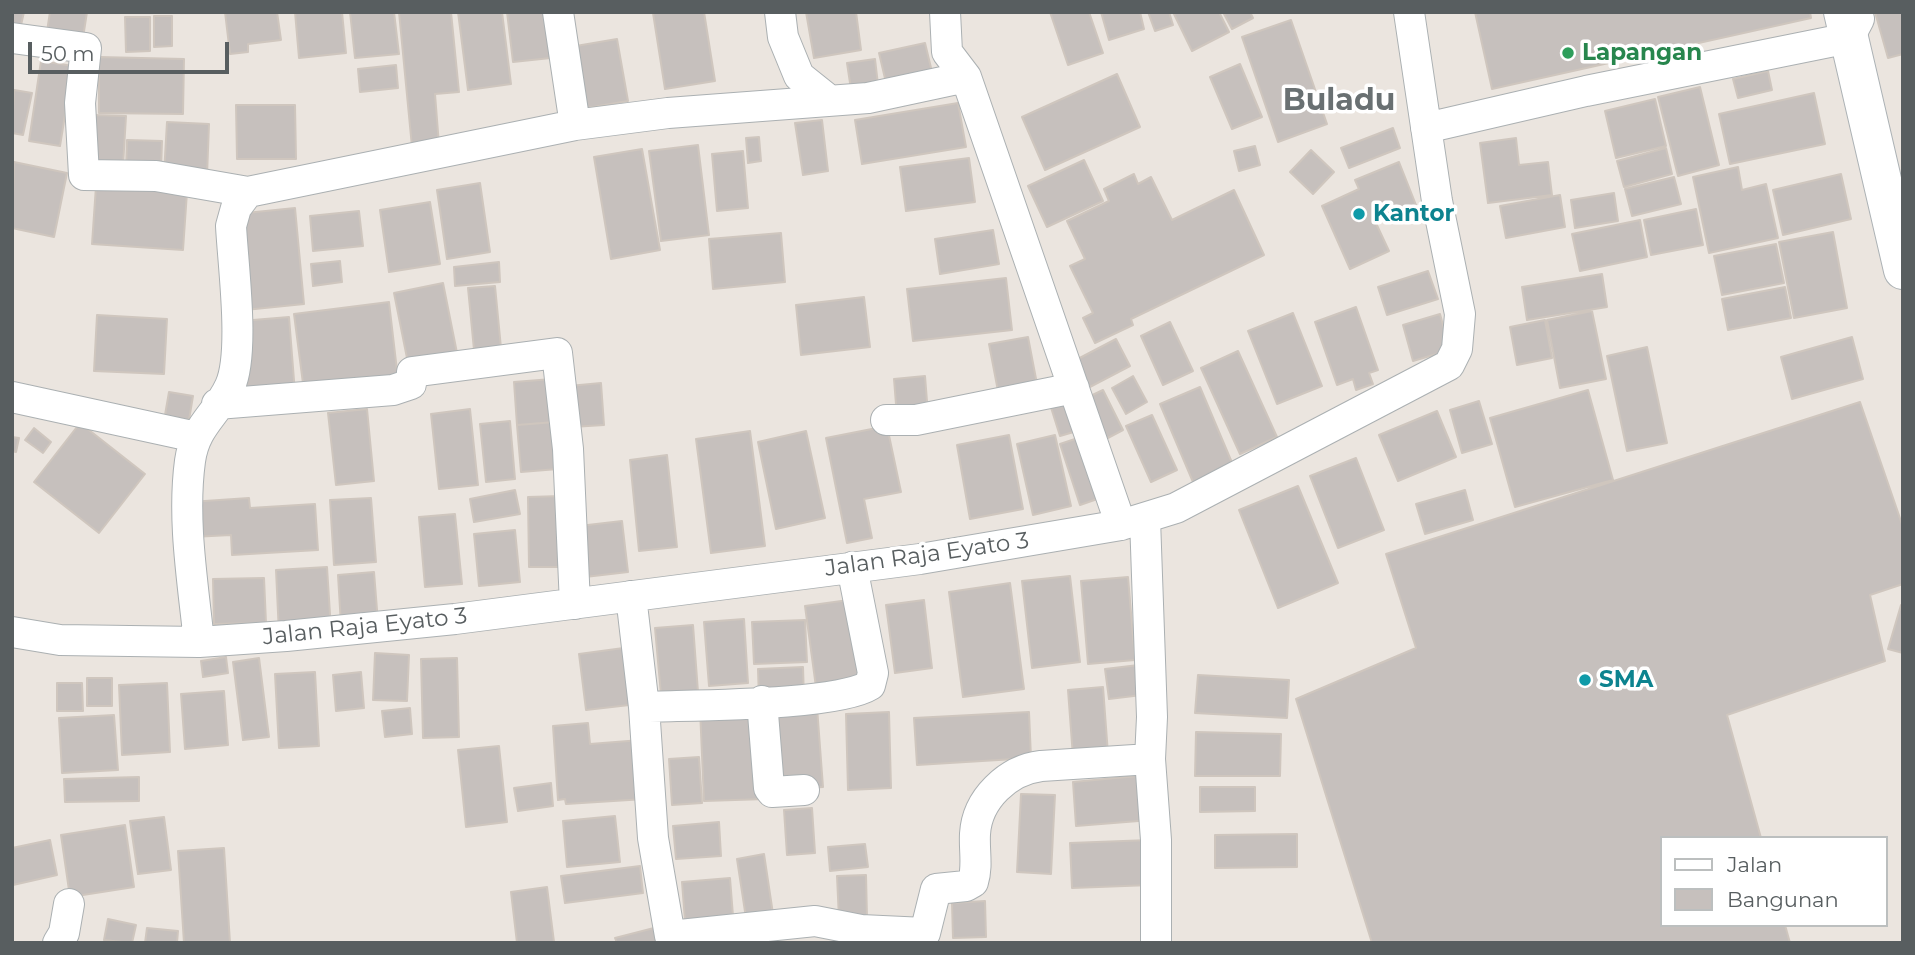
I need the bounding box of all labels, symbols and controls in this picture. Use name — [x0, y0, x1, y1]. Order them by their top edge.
scale bar — [32, 28, 233, 72]
place label: Lapangan — [1582, 39, 1702, 67]
text: 50 m — [41, 41, 95, 66]
marker: Lapangan — [1560, 45, 1576, 61]
district label: Buladu — [1283, 83, 1395, 119]
place label: Kantor — [1373, 200, 1454, 228]
marker: Kantor — [1351, 206, 1367, 222]
street label: Jalan Raja Eyato 3 — [823, 527, 1031, 583]
street label: Jalan Raja Eyato 3 — [261, 603, 469, 651]
place label: SMA — [1599, 666, 1653, 694]
marker: SMA — [1577, 672, 1593, 688]
legend — [1660, 836, 1887, 927]
text: Jalan — [1727, 852, 1782, 877]
text: Bangunan — [1727, 887, 1839, 912]

